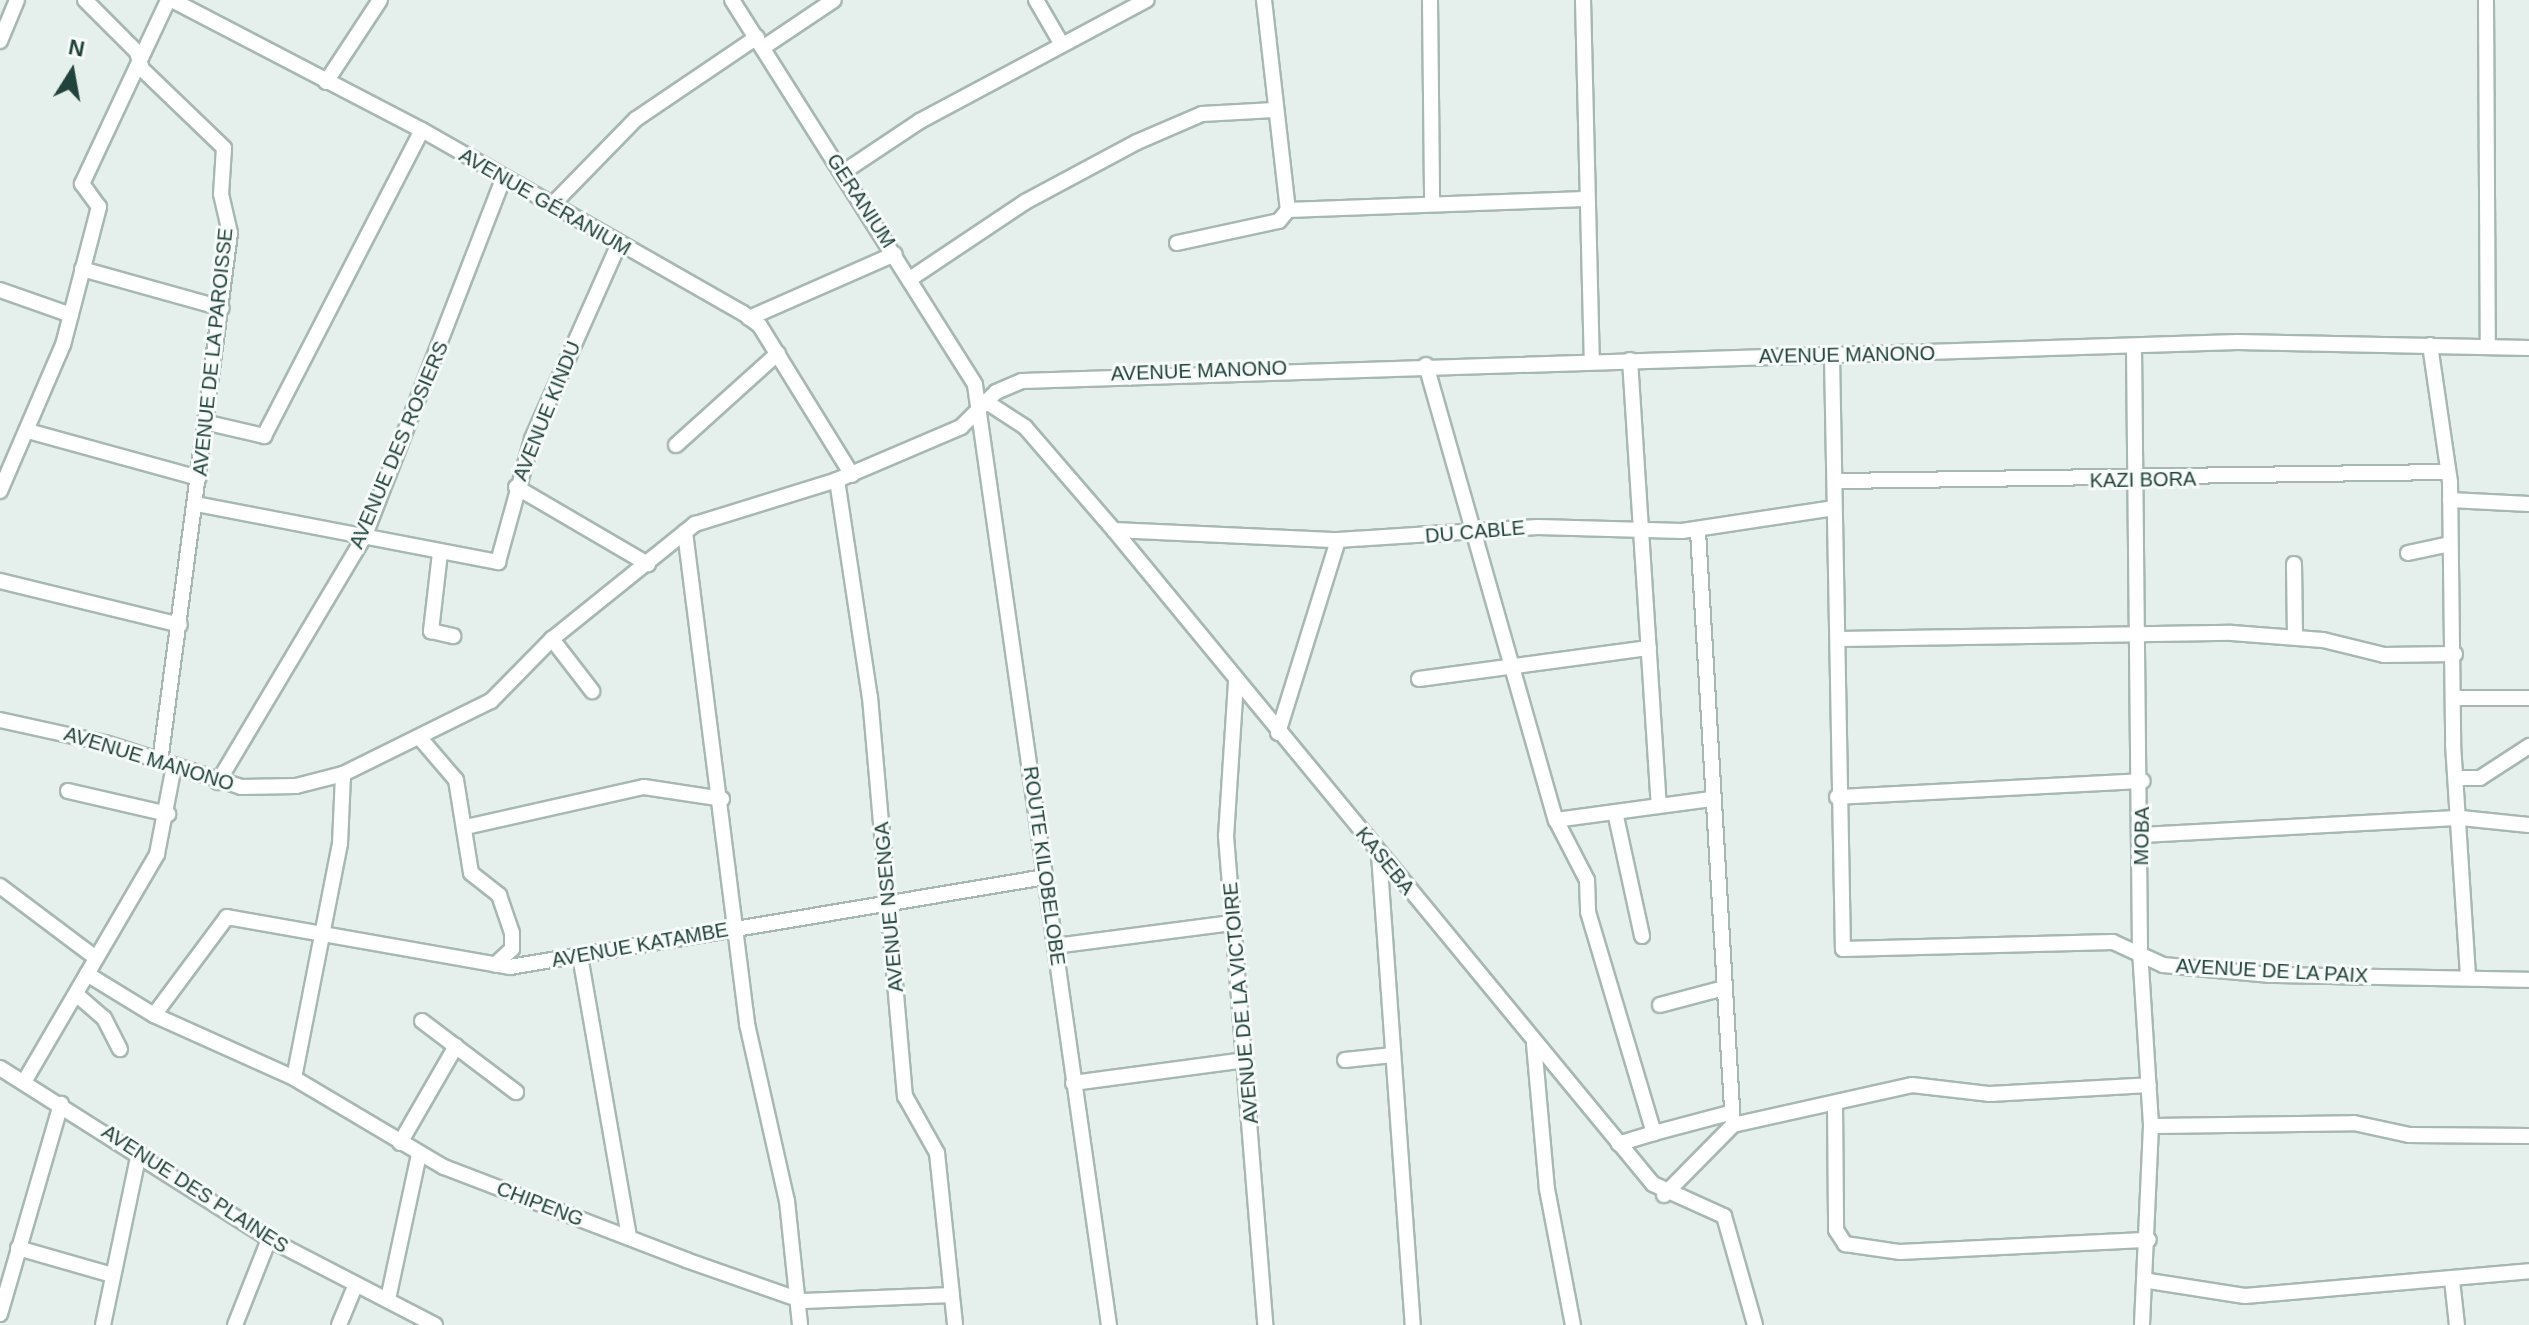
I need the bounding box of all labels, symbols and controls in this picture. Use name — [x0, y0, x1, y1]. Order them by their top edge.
north arrow — [32, 32, 112, 112]
text: N — [66, 34, 87, 62]
street label: AVENUE GÉRANIUM — [455, 143, 635, 261]
street label: GERANIUM — [822, 149, 900, 253]
street label: AVENUE DE LA PAROISSE — [188, 226, 238, 478]
street label: AVENUE DES ROSIERS — [344, 338, 454, 552]
street label: AVENUE KINDU — [508, 338, 586, 484]
street label: AVENUE MANONO — [1759, 341, 1935, 369]
street label: AVENUE MANONO — [1110, 356, 1288, 386]
street label: KAZI BORA — [2089, 467, 2197, 493]
street label: DU CABLE — [1424, 516, 1526, 548]
street label: AVENUE MANONO — [61, 722, 237, 796]
street label: ROUTE KILOBELOBE — [1018, 765, 1070, 967]
street label: MOBA — [2129, 806, 2155, 866]
street label: AVENUE NSENGA — [870, 821, 908, 993]
street label: KASEBA — [1350, 822, 1420, 900]
street label: AVENUE DE LA VICTOIRE — [1218, 881, 1264, 1125]
street label: AVENUE KATAMBE — [550, 918, 730, 972]
street label: AVENUE DE LA PAIX — [2175, 954, 2369, 988]
street label: AVENUE DES PLAINES — [97, 1120, 293, 1258]
street label: CHIPENG — [493, 1176, 587, 1232]

